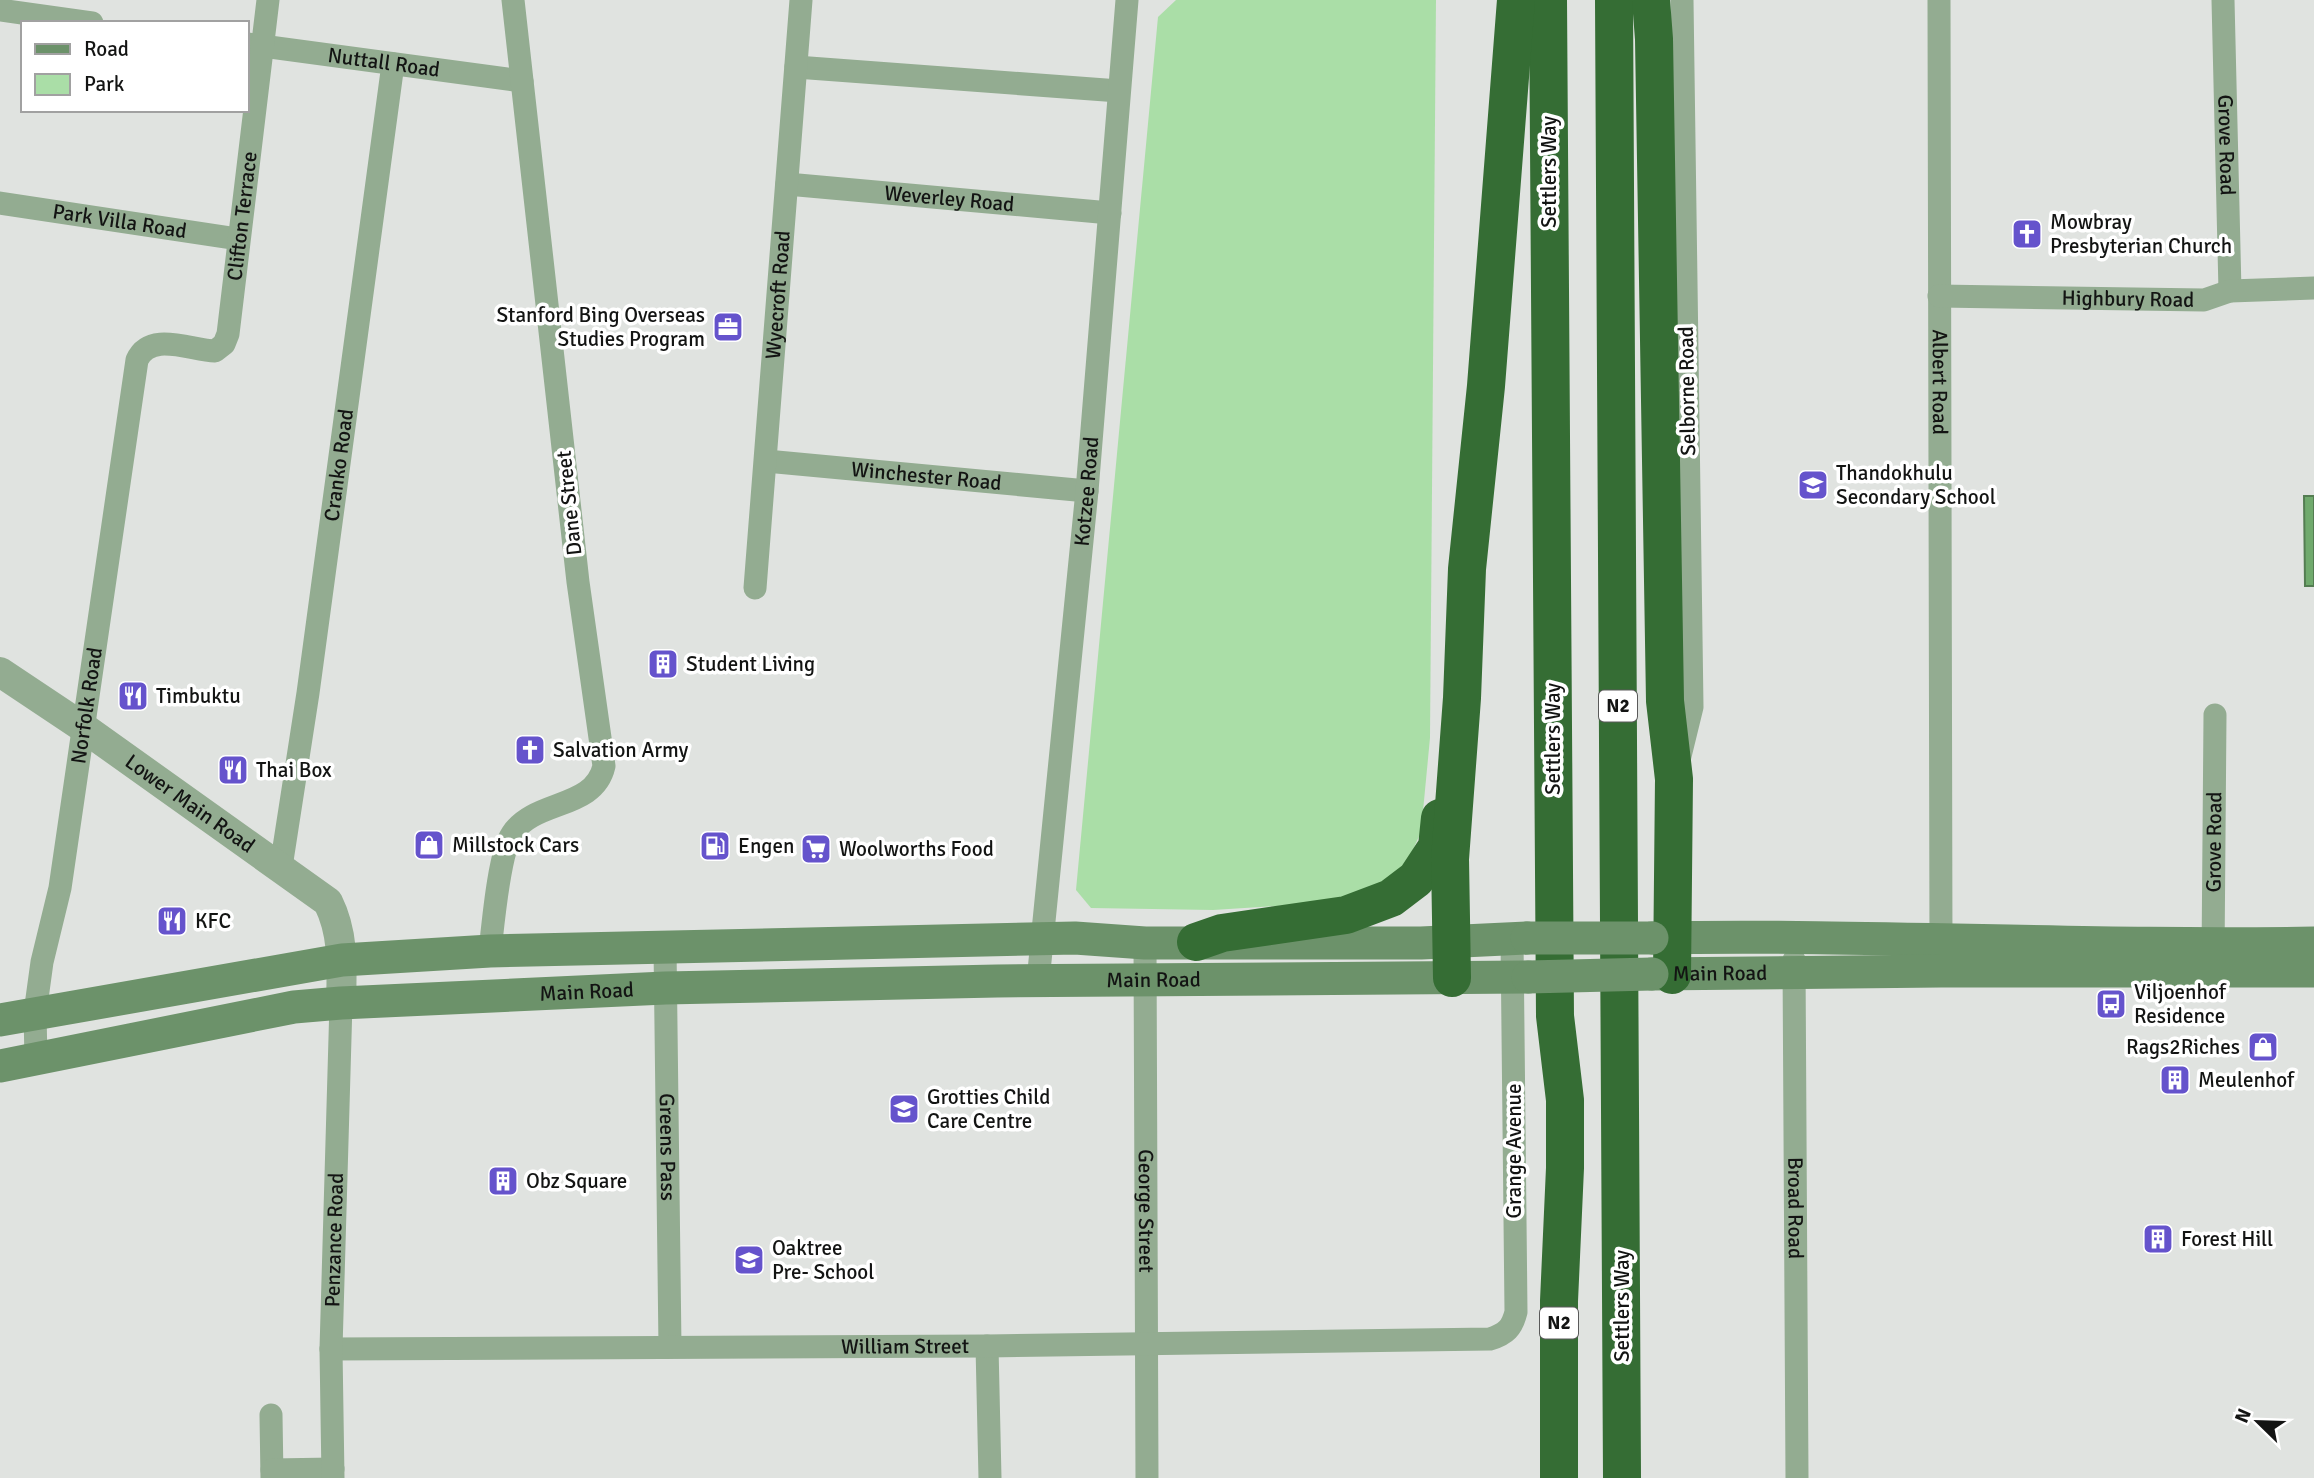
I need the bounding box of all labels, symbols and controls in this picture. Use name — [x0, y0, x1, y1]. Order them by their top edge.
legend — [21, 21, 248, 112]
text: Road — [84, 36, 129, 62]
street label: Nuttall Road — [326, 42, 441, 83]
text: Park — [84, 71, 125, 97]
street label: Grove Road — [2212, 94, 2241, 196]
street label: Settlers Way — [1536, 116, 1562, 228]
street label: Clifton Terrace — [221, 150, 263, 282]
street label: Weverley Road — [883, 180, 1015, 217]
street label: Park Villa Road — [51, 198, 188, 244]
place label: Mowbray Presbyterian Church — [2050, 209, 2232, 259]
church icon: Mowbray Presbyterian Church — [2010, 217, 2044, 251]
street label: Wyecroft Road — [760, 229, 796, 360]
street label: Highbury Road — [2061, 285, 2195, 313]
place label: Stanford Bing Overseas Studies Program — [496, 302, 705, 352]
office icon: Stanford Bing Overseas Studies Program — [711, 310, 745, 344]
street label: Selborne Road — [1673, 326, 1701, 456]
street label: Albert Road — [1927, 329, 1953, 435]
street label: Cranko Road — [318, 407, 359, 523]
street label: Kotzee Road — [1069, 435, 1104, 548]
street label: Dane Street — [551, 449, 587, 557]
street label: Winchester Road — [850, 456, 1003, 496]
place label: Thandokhulu Secondary School — [1836, 460, 1996, 510]
school or university icon: Thandokhulu Secondary School — [1796, 468, 1830, 502]
street label: Norfolk Road — [65, 645, 108, 766]
building icon: Student Living — [646, 647, 680, 681]
place label: Student Living — [686, 651, 815, 677]
restaurant icon: Timbuktu — [116, 679, 150, 713]
place label: Timbuktu — [156, 683, 241, 709]
street label: Settlers Way — [1540, 683, 1566, 795]
road number: N2 — [1599, 691, 1637, 722]
church icon: Salvation Army — [513, 733, 547, 767]
place label: Salvation Army — [553, 737, 688, 763]
street label: Lower Main Road — [120, 748, 260, 859]
restaurant icon: Thai Box — [216, 753, 250, 787]
place label: Thai Box — [256, 757, 332, 783]
street label: Grove Road — [2201, 791, 2227, 893]
shop icon: Millstock Cars — [412, 828, 446, 862]
fuel station icon: Engen — [698, 829, 732, 863]
place label: Millstock Cars — [452, 832, 579, 858]
supermarket icon: Woolworths Food — [799, 832, 833, 866]
place label: Engen — [738, 833, 794, 859]
place label: Woolworths Food — [839, 836, 994, 862]
restaurant icon: KFC — [155, 904, 189, 938]
place label: KFC — [195, 908, 231, 934]
street label: Main Road — [1673, 960, 1767, 987]
street label: Main Road — [1106, 966, 1201, 993]
street label: Main Road — [539, 976, 634, 1007]
place label: Viljoenhof Residence — [2134, 979, 2227, 1029]
bus stop icon: Viljoenhof Residence — [2094, 987, 2128, 1021]
shop icon: Rags2Riches — [2246, 1030, 2280, 1064]
place label: Rags2Riches — [2126, 1034, 2240, 1060]
building icon: Meulenhof — [2158, 1063, 2192, 1097]
place label: Meulenhof — [2198, 1067, 2295, 1093]
street label: Grange Avenue — [1501, 1083, 1527, 1219]
place label: Grotties Child Care Centre — [927, 1084, 1050, 1134]
school or university icon: Grotties Child Care Centre — [887, 1092, 921, 1126]
street label: Greens Pass — [654, 1093, 681, 1201]
street label: George Street — [1133, 1149, 1159, 1273]
street label: Broad Road — [1782, 1157, 1809, 1259]
building icon: Obz Square — [486, 1164, 520, 1198]
place label: Obz Square — [526, 1168, 627, 1194]
street label: Penzance Road — [319, 1172, 349, 1308]
building icon: Forest Hill — [2141, 1222, 2175, 1256]
place label: Forest Hill — [2181, 1226, 2273, 1252]
place label: Oaktree Pre- School — [772, 1235, 874, 1285]
school or university icon: Oaktree Pre- School — [732, 1243, 766, 1277]
street label: Settlers Way — [1609, 1250, 1635, 1362]
road number: N2 — [1540, 1308, 1578, 1338]
street label: William Street — [841, 1333, 969, 1360]
north arrow — [2223, 1387, 2293, 1457]
text: N — [2230, 1405, 2257, 1427]

